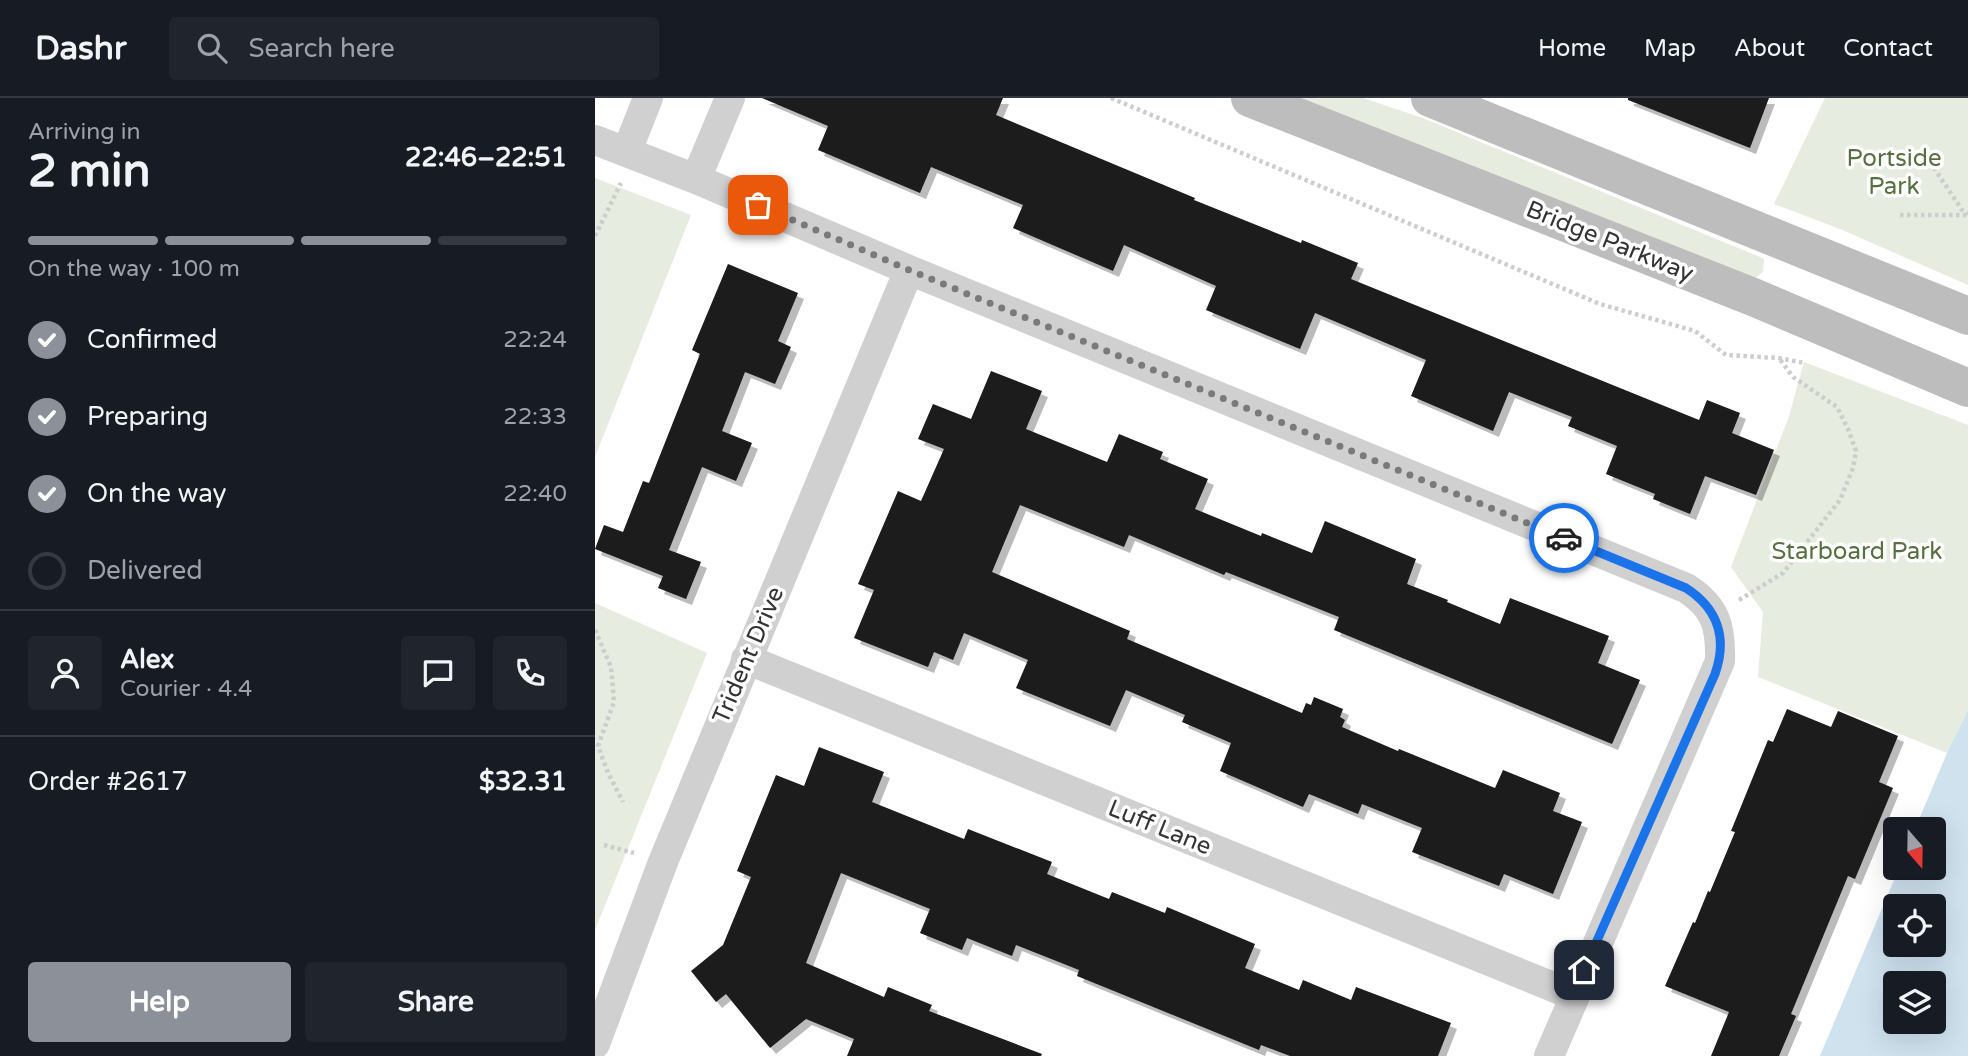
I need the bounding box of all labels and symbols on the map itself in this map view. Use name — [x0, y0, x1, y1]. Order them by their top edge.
park label: Portside Park — [1847, 144, 1941, 201]
pin — [728, 175, 788, 235]
street label: Bridge Parkway — [1522, 195, 1698, 288]
courier — [1529, 503, 1599, 573]
park label: Starboard Park — [1772, 537, 1942, 566]
street label: Trident Drive — [707, 582, 790, 728]
street label: Luff Lane — [1104, 794, 1216, 861]
north arrow — [1883, 817, 1946, 880]
pin — [1554, 940, 1614, 1000]

